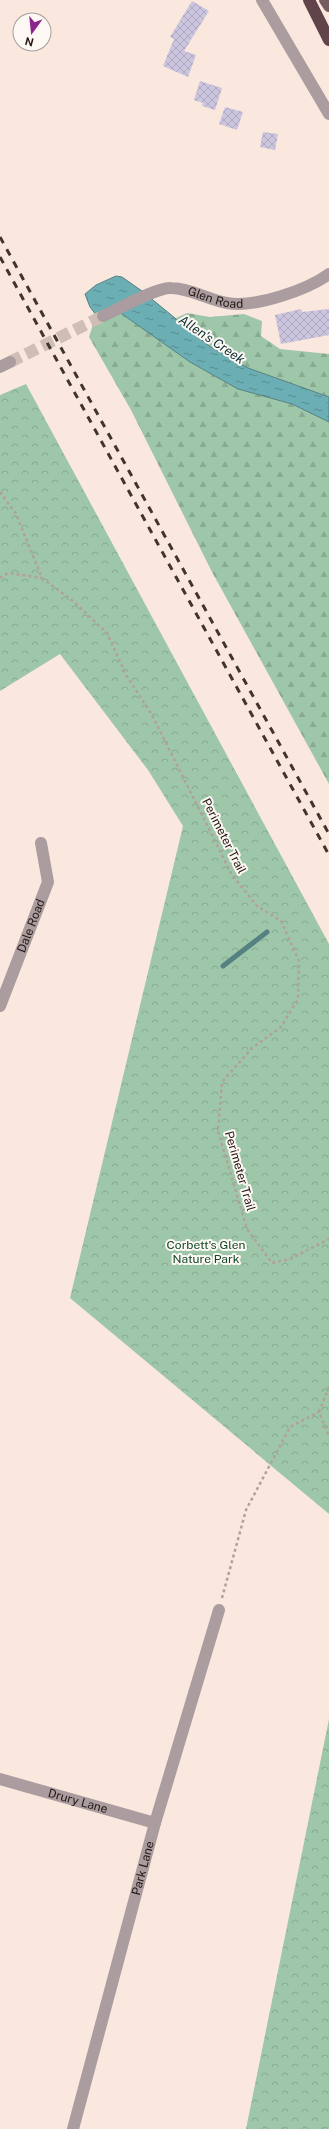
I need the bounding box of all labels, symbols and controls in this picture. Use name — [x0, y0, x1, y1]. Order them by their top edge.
north arrow — [12, 12, 52, 52]
text: N — [24, 35, 35, 49]
street label: Glen Road — [186, 284, 244, 311]
water label: Allen's Creek — [176, 312, 247, 367]
street label: Perimeter Trail — [199, 796, 249, 876]
street label: Dale Road — [14, 897, 48, 955]
street label: Perimeter Trail — [222, 1129, 258, 1213]
park label: Corbett's Glen Nature Park — [167, 1238, 245, 1266]
street label: Drury Lane — [46, 1786, 110, 1816]
street label: Park Lane — [129, 1839, 157, 1897]

